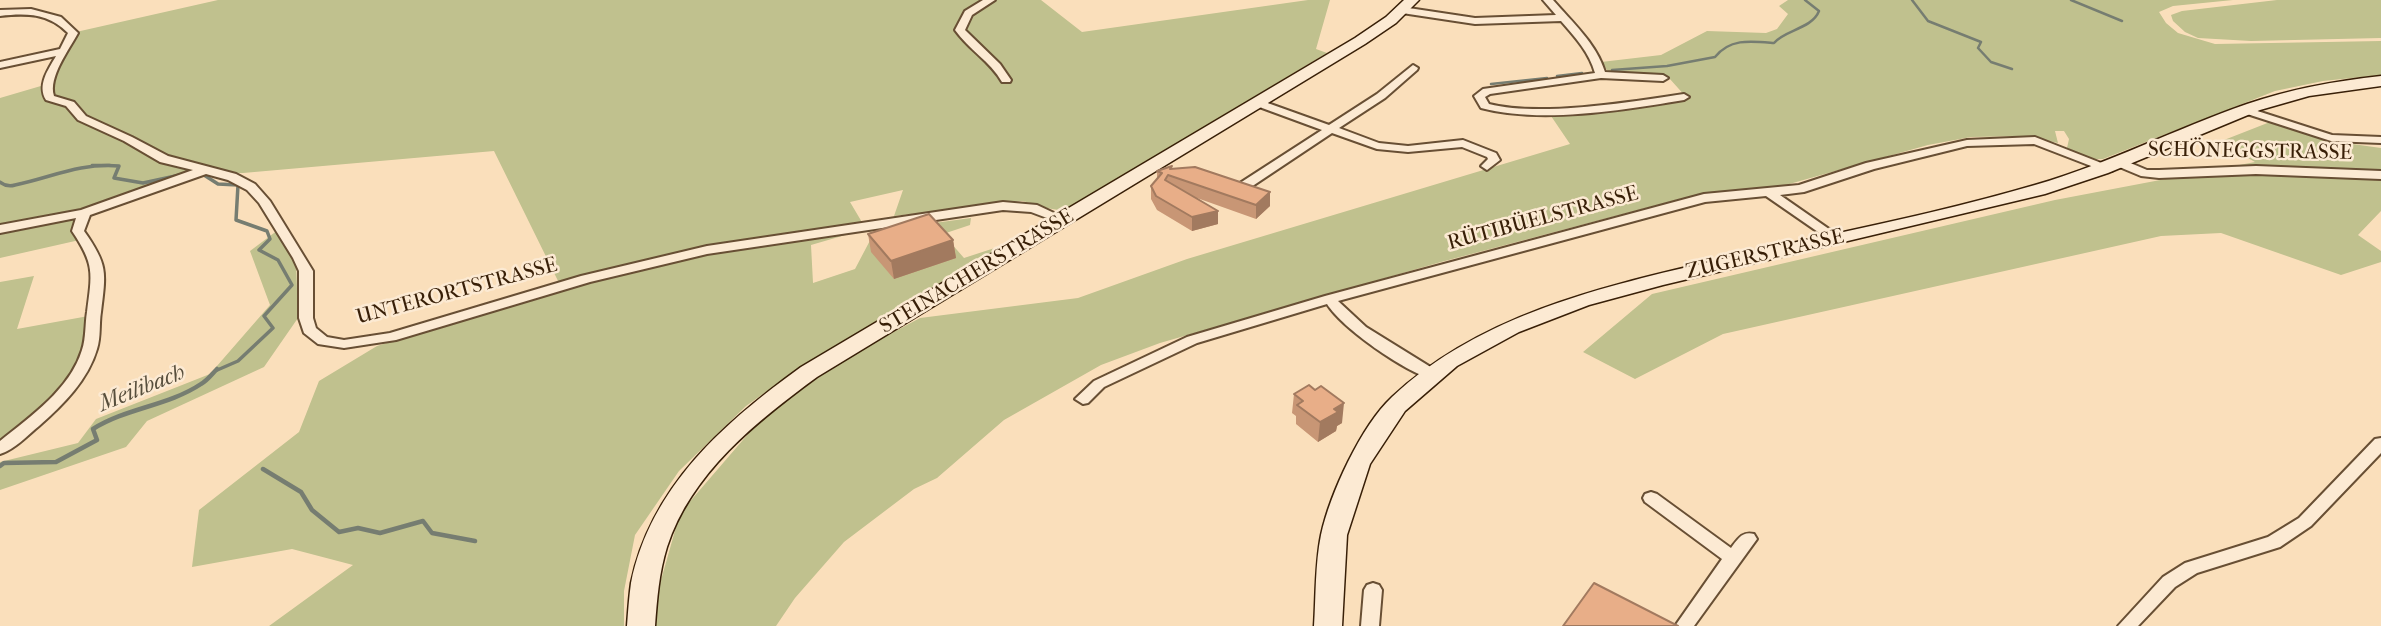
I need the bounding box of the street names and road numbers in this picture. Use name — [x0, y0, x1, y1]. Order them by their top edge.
street label: SCHÖNEGGSTRASSE — [2148, 138, 2352, 166]
street label: RÜTIBÜELSTRASSE — [1445, 181, 1641, 257]
street label: STEINACHERSTRASSE — [875, 204, 1079, 340]
street label: ZUGERSTRASSE — [1683, 225, 1847, 285]
street label: UNTERORTSTRASSE — [354, 253, 560, 331]

